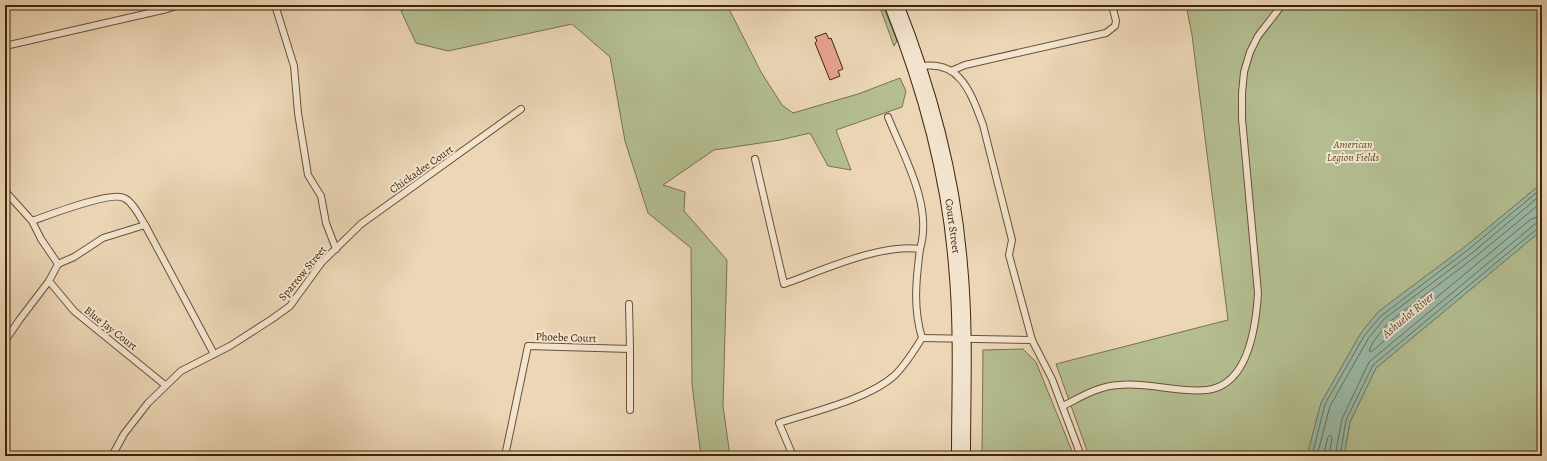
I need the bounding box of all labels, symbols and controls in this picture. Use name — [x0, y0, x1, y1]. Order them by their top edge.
park label: American Legion Fields — [1327, 137, 1379, 165]
street label: Chickadee Court — [386, 142, 457, 197]
street label: Court Street — [941, 198, 964, 255]
street label: Sparrow Street — [275, 242, 330, 304]
water label: Ashuelot River — [1378, 288, 1438, 342]
street label: Blue Jay Court — [81, 303, 141, 354]
street label: Phoebe Court — [535, 329, 597, 346]

